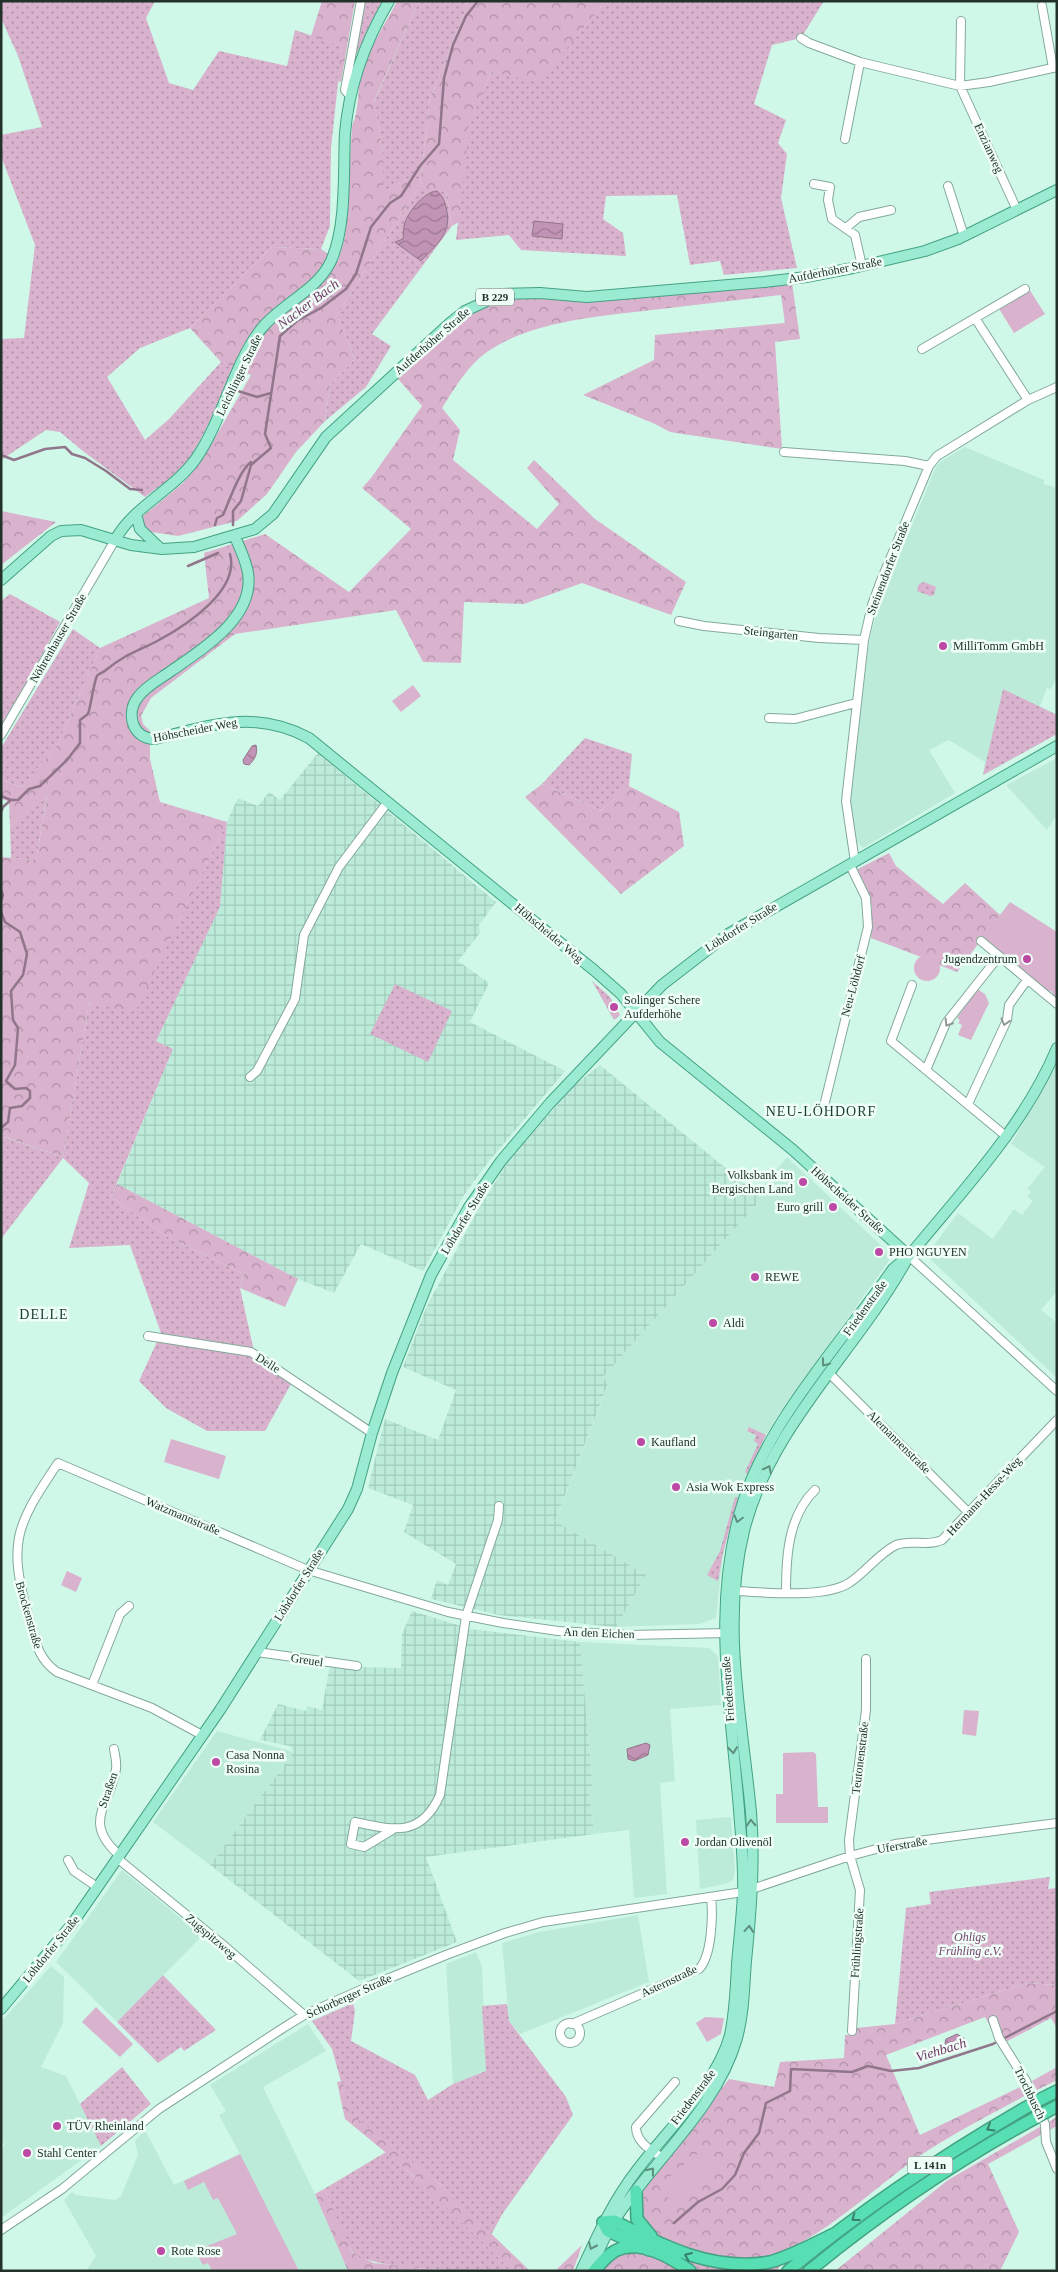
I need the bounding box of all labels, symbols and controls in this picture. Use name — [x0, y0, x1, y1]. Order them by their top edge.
street label: Enzianweg — [971, 121, 1007, 175]
street label: Aufderhöher Straße — [787, 254, 883, 286]
water label: Nacker Bach — [274, 276, 342, 332]
road number: B 229 — [476, 288, 514, 306]
street label: Aufderhöher Straße — [392, 305, 472, 377]
street label: Leichlinger Straße — [213, 332, 265, 418]
street label: Steinendorfer Straße — [864, 519, 912, 617]
street label: Nöhrenhauser Straße — [27, 591, 89, 685]
street label: Steingarten — [743, 623, 799, 643]
place label: MilliTomm GmbH — [953, 639, 1044, 653]
marker: MilliTomm GmbH — [937, 640, 949, 652]
street label: Höhscheider Weg — [152, 715, 238, 745]
street label: Löhdorfer Straße — [702, 899, 780, 955]
street label: Höhscheider Weg — [512, 900, 586, 966]
place label: Jugendzentrum — [944, 952, 1018, 966]
marker: Jugendzentrum — [1021, 953, 1033, 965]
street label: Neu-Löhdorf — [838, 954, 868, 1018]
place label: Solinger Schere Aufderhöhe — [624, 993, 700, 1021]
marker: Solinger Schere Aufderhöhe — [608, 1001, 620, 1013]
one-way arrow — [944, 1017, 954, 1026]
one-way arrow — [1000, 1018, 1010, 1026]
district label: NEU-LÖHDORF — [766, 1103, 876, 1119]
street label: Höhscheider Straße — [808, 1163, 888, 1237]
place label: Volksbank im Bergischen Land — [712, 1168, 794, 1196]
marker: Volksbank im Bergischen Land — [797, 1176, 809, 1188]
street label: Löhdorfer Straße — [438, 1179, 492, 1257]
place label: Euro grill — [777, 1200, 824, 1214]
marker: Euro grill — [827, 1201, 839, 1213]
place label: PHO NGUYEN — [889, 1245, 967, 1259]
marker: PHO NGUYEN — [873, 1246, 885, 1258]
place label: REWE — [765, 1270, 799, 1284]
marker: REWE — [749, 1271, 761, 1283]
street label: Friedenstraße — [840, 1277, 890, 1339]
district label: DELLE — [19, 1307, 69, 1322]
place label: Aldi — [723, 1316, 745, 1330]
marker: Aldi — [707, 1317, 719, 1329]
street label: Delle — [253, 1350, 283, 1376]
one-way arrow — [822, 1357, 831, 1367]
street label: Alemannenstraße — [864, 1407, 934, 1477]
place label: Kaufland — [651, 1435, 696, 1449]
marker: Kaufland — [635, 1436, 647, 1448]
street label: Hermann-Hesse-Weg — [944, 1454, 1024, 1538]
one-way arrow — [762, 1465, 773, 1474]
place label: Asia Wok Express — [686, 1480, 774, 1494]
marker: Asia Wok Express — [670, 1481, 682, 1493]
street label: Watzmannstraße — [144, 1494, 222, 1538]
one-way arrow — [734, 1515, 744, 1523]
street label: Löhdorfer Straße — [271, 1546, 327, 1624]
street label: Brockenstraße — [13, 1580, 45, 1650]
street label: An den Eichen — [563, 1625, 635, 1641]
street label: Greuel — [290, 1651, 325, 1670]
street label: Friedenstraße — [719, 1656, 737, 1722]
street label: Teutonenstraße — [849, 1721, 871, 1795]
one-way arrow — [727, 1746, 738, 1754]
place label: Casa Nonna Rosina — [226, 1748, 285, 1776]
marker: Casa Nonna Rosina — [210, 1756, 222, 1768]
street label: Straßen — [95, 1770, 121, 1810]
one-way arrow — [746, 1819, 757, 1827]
street label: Uferstraße — [876, 1834, 928, 1856]
place label: Jordan Olivenöl — [695, 1835, 773, 1849]
marker: Jordan Olivenöl — [679, 1836, 691, 1848]
street label: Frühlingstraße — [848, 1908, 866, 1978]
street label: Zugspitzweg — [183, 1911, 239, 1961]
street label: Löhdorfer Straße — [20, 1913, 82, 1985]
one-way arrow — [743, 1925, 754, 1933]
park label: Ohligs Frühling e.V. — [938, 1930, 1002, 1958]
street label: Asternstraße — [639, 1962, 699, 2000]
street label: Schorberger Straße — [304, 1971, 394, 2021]
water label: Viehbach — [914, 2035, 968, 2065]
street label: Trochbusch — [1011, 2065, 1049, 2121]
street label: Friedenstraße — [668, 2067, 718, 2127]
place label: TÜV Rheinland — [67, 2119, 144, 2133]
marker: TÜV Rheinland — [51, 2120, 63, 2132]
one-way arrow — [986, 2121, 995, 2131]
place label: Stahl Center — [37, 2146, 97, 2160]
marker: Stahl Center — [21, 2147, 33, 2159]
road number: L 141n — [908, 2156, 952, 2174]
one-way arrow — [645, 2168, 653, 2177]
one-way arrow — [851, 2212, 861, 2221]
one-way arrow — [587, 2241, 598, 2250]
place label: Rote Rose — [171, 2244, 221, 2258]
marker: Rote Rose — [155, 2245, 167, 2257]
one-way arrow — [684, 2252, 693, 2262]

